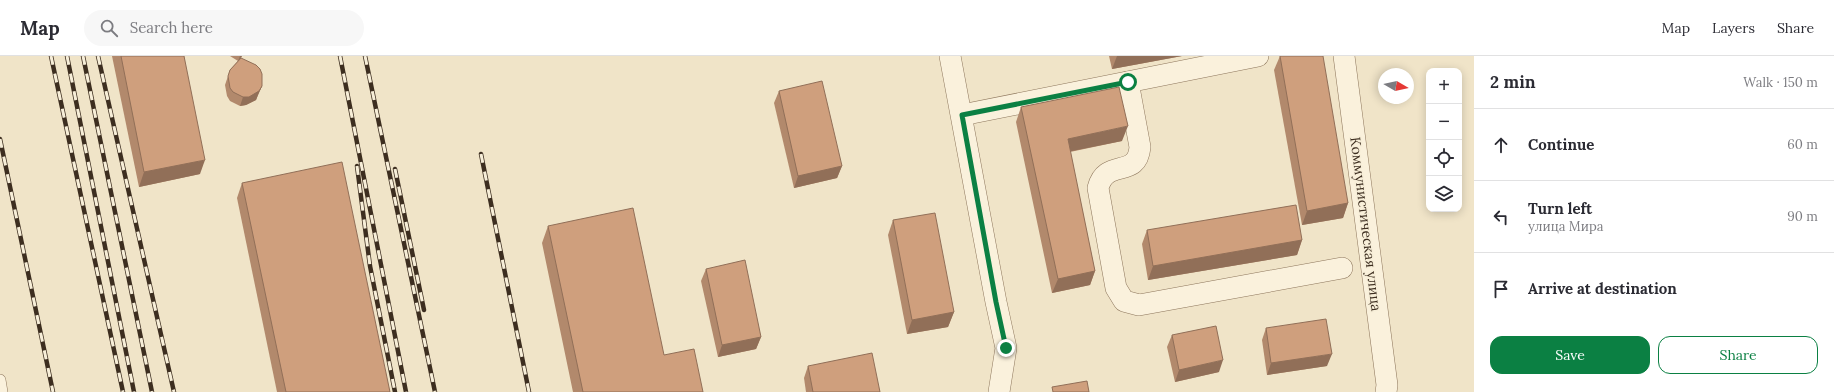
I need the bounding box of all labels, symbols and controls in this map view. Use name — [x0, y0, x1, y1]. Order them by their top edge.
search box — [84, 10, 364, 46]
text: Map — [20, 16, 60, 40]
icon: search — [98, 17, 120, 39]
text: Search here — [130, 18, 213, 37]
text: Map — [1662, 19, 1690, 37]
text: Layers — [1712, 19, 1755, 37]
text: Share — [1777, 19, 1814, 37]
north arrow — [1378, 68, 1414, 104]
map controls — [1426, 68, 1462, 212]
button: + — [1426, 68, 1462, 104]
text: 2 min — [1490, 71, 1536, 93]
route start — [1119, 73, 1137, 91]
text: Walk · 150 m — [1743, 74, 1818, 91]
button: − — [1426, 104, 1462, 140]
icon: ahead — [1490, 134, 1512, 156]
text: Continue — [1528, 135, 1594, 154]
street label: Коммунистическая улица — [1346, 136, 1386, 312]
text: 60 m — [1787, 136, 1818, 153]
button: locate — [1426, 140, 1462, 176]
button: layers — [1426, 176, 1462, 212]
text: Turn left — [1528, 199, 1592, 218]
icon: left — [1490, 206, 1512, 228]
text: 90 m — [1787, 208, 1818, 225]
text: улица Мира — [1528, 218, 1603, 235]
icon: arrive — [1490, 278, 1512, 300]
text: Arrive at destination — [1528, 279, 1677, 298]
button: Save — [1490, 336, 1650, 374]
button: Share — [1658, 336, 1818, 374]
route end — [997, 339, 1015, 357]

